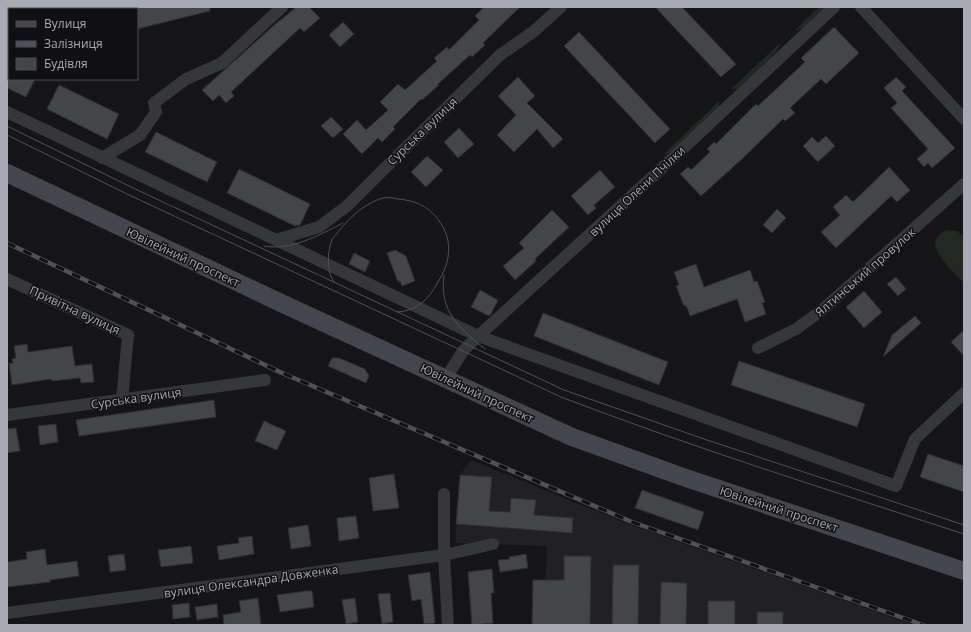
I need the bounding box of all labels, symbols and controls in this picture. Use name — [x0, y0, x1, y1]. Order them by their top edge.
legend — [8, 8, 138, 80]
text: Вулиця — [44, 15, 86, 32]
text: Залізниця — [44, 35, 103, 52]
text: Будівля — [44, 55, 88, 72]
street label: Сурська вулиця — [383, 93, 461, 169]
street label: вулиця Олени Пчілки — [585, 142, 689, 240]
street label: Ювілейний проспект — [123, 223, 243, 291]
street label: Ялтинський провулок — [811, 223, 919, 320]
street label: Привітна вулиця — [27, 282, 123, 338]
street label: Ювілейний проспект — [417, 359, 537, 427]
street label: Сурська вулиця — [90, 383, 182, 413]
street label: Ювілейний проспект — [718, 482, 841, 536]
street label: вулиця Олександра Довженка — [163, 560, 339, 602]

